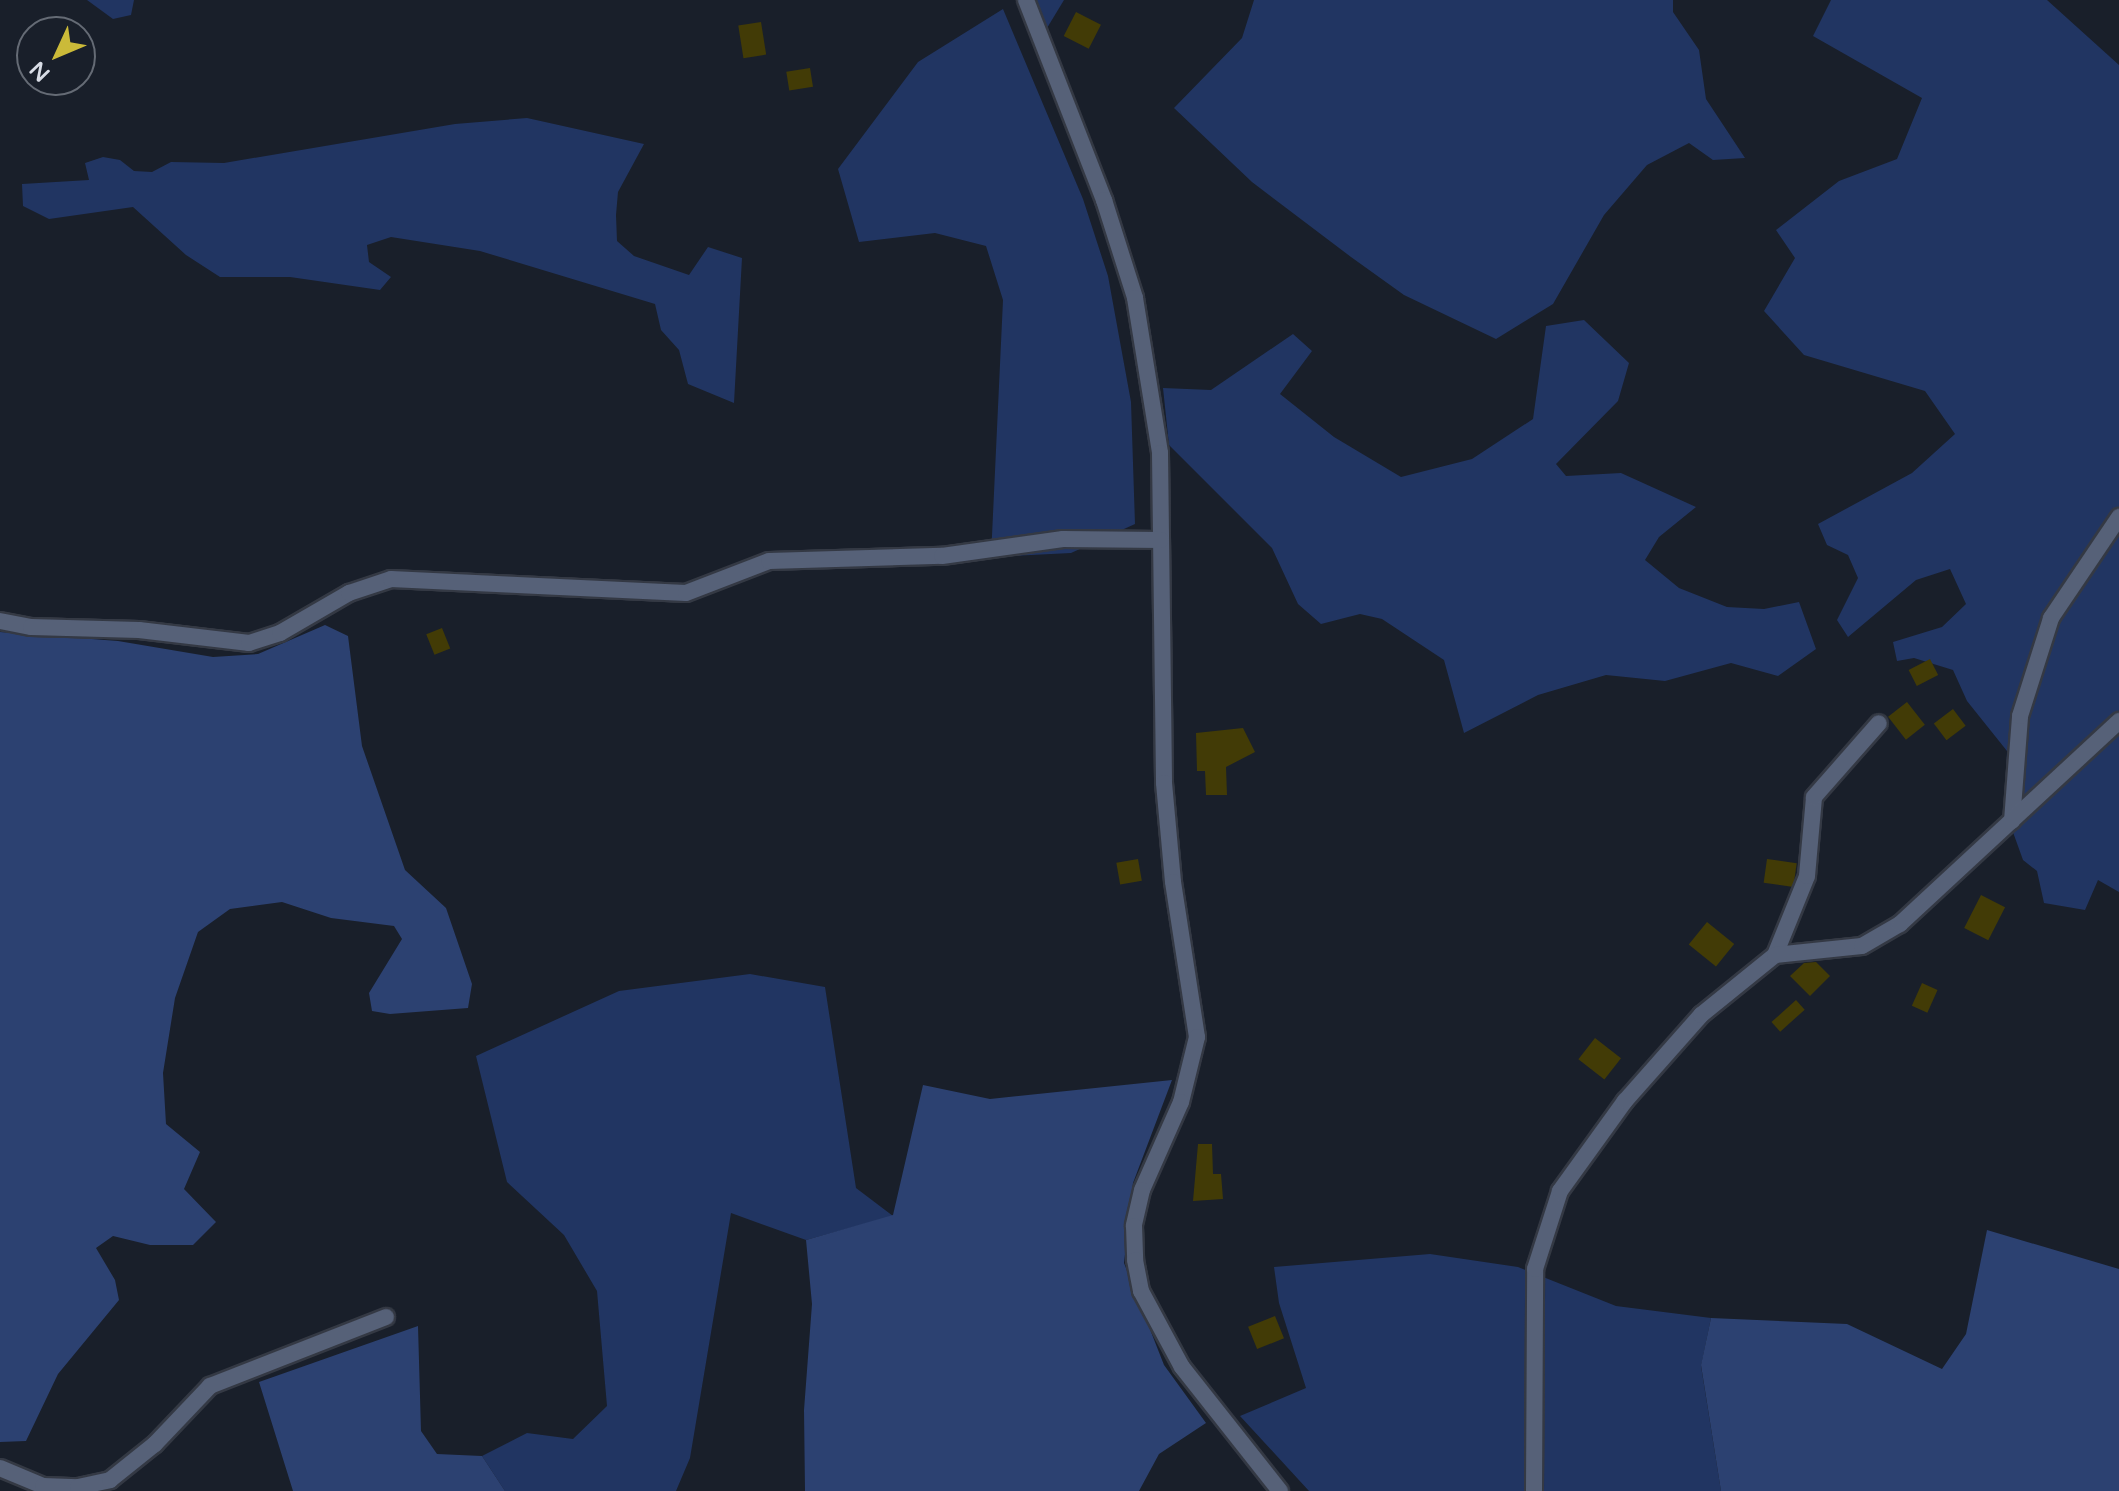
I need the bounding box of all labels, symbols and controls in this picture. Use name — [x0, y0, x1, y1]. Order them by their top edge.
north arrow — [16, 16, 96, 96]
text: N — [25, 56, 56, 87]

